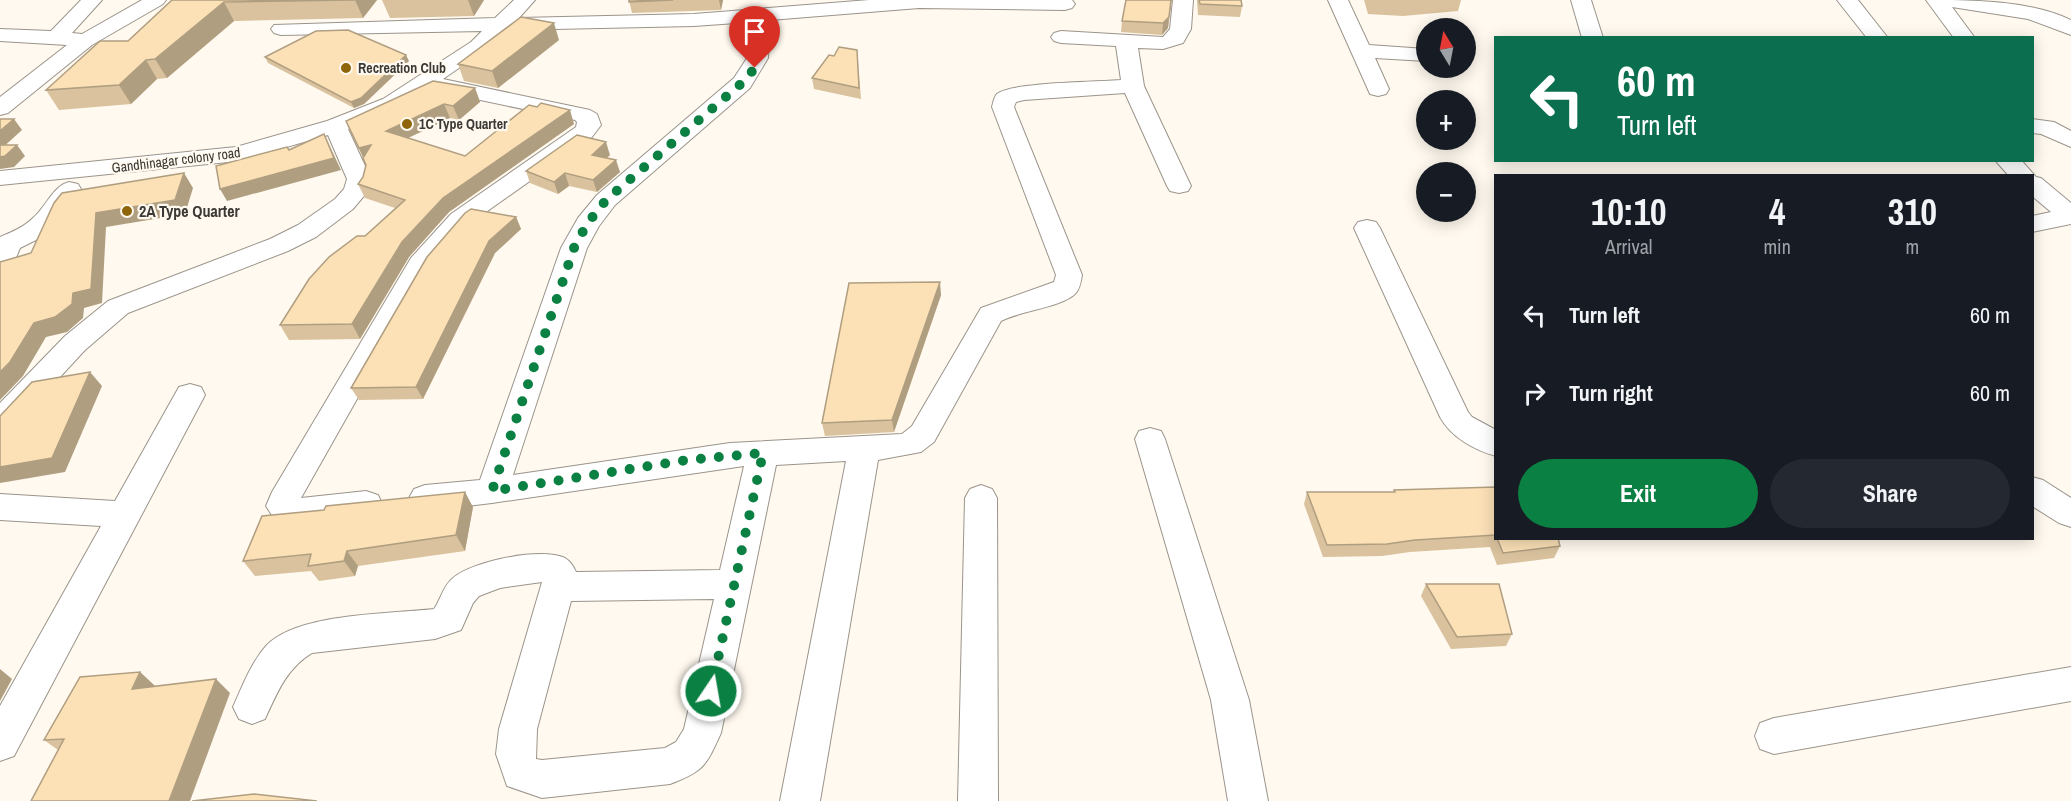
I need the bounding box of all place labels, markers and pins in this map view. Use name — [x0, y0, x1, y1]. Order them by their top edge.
pin — [729, 6, 780, 68]
place label: Recreation Club — [358, 59, 446, 77]
marker: Recreation Club — [339, 61, 353, 75]
place label: 1C Type Quarter — [419, 115, 508, 133]
marker: 1C Type Quarter — [400, 117, 414, 131]
place label: 2A Type Quarter — [139, 200, 241, 222]
marker: 2A Type Quarter — [120, 204, 134, 218]

